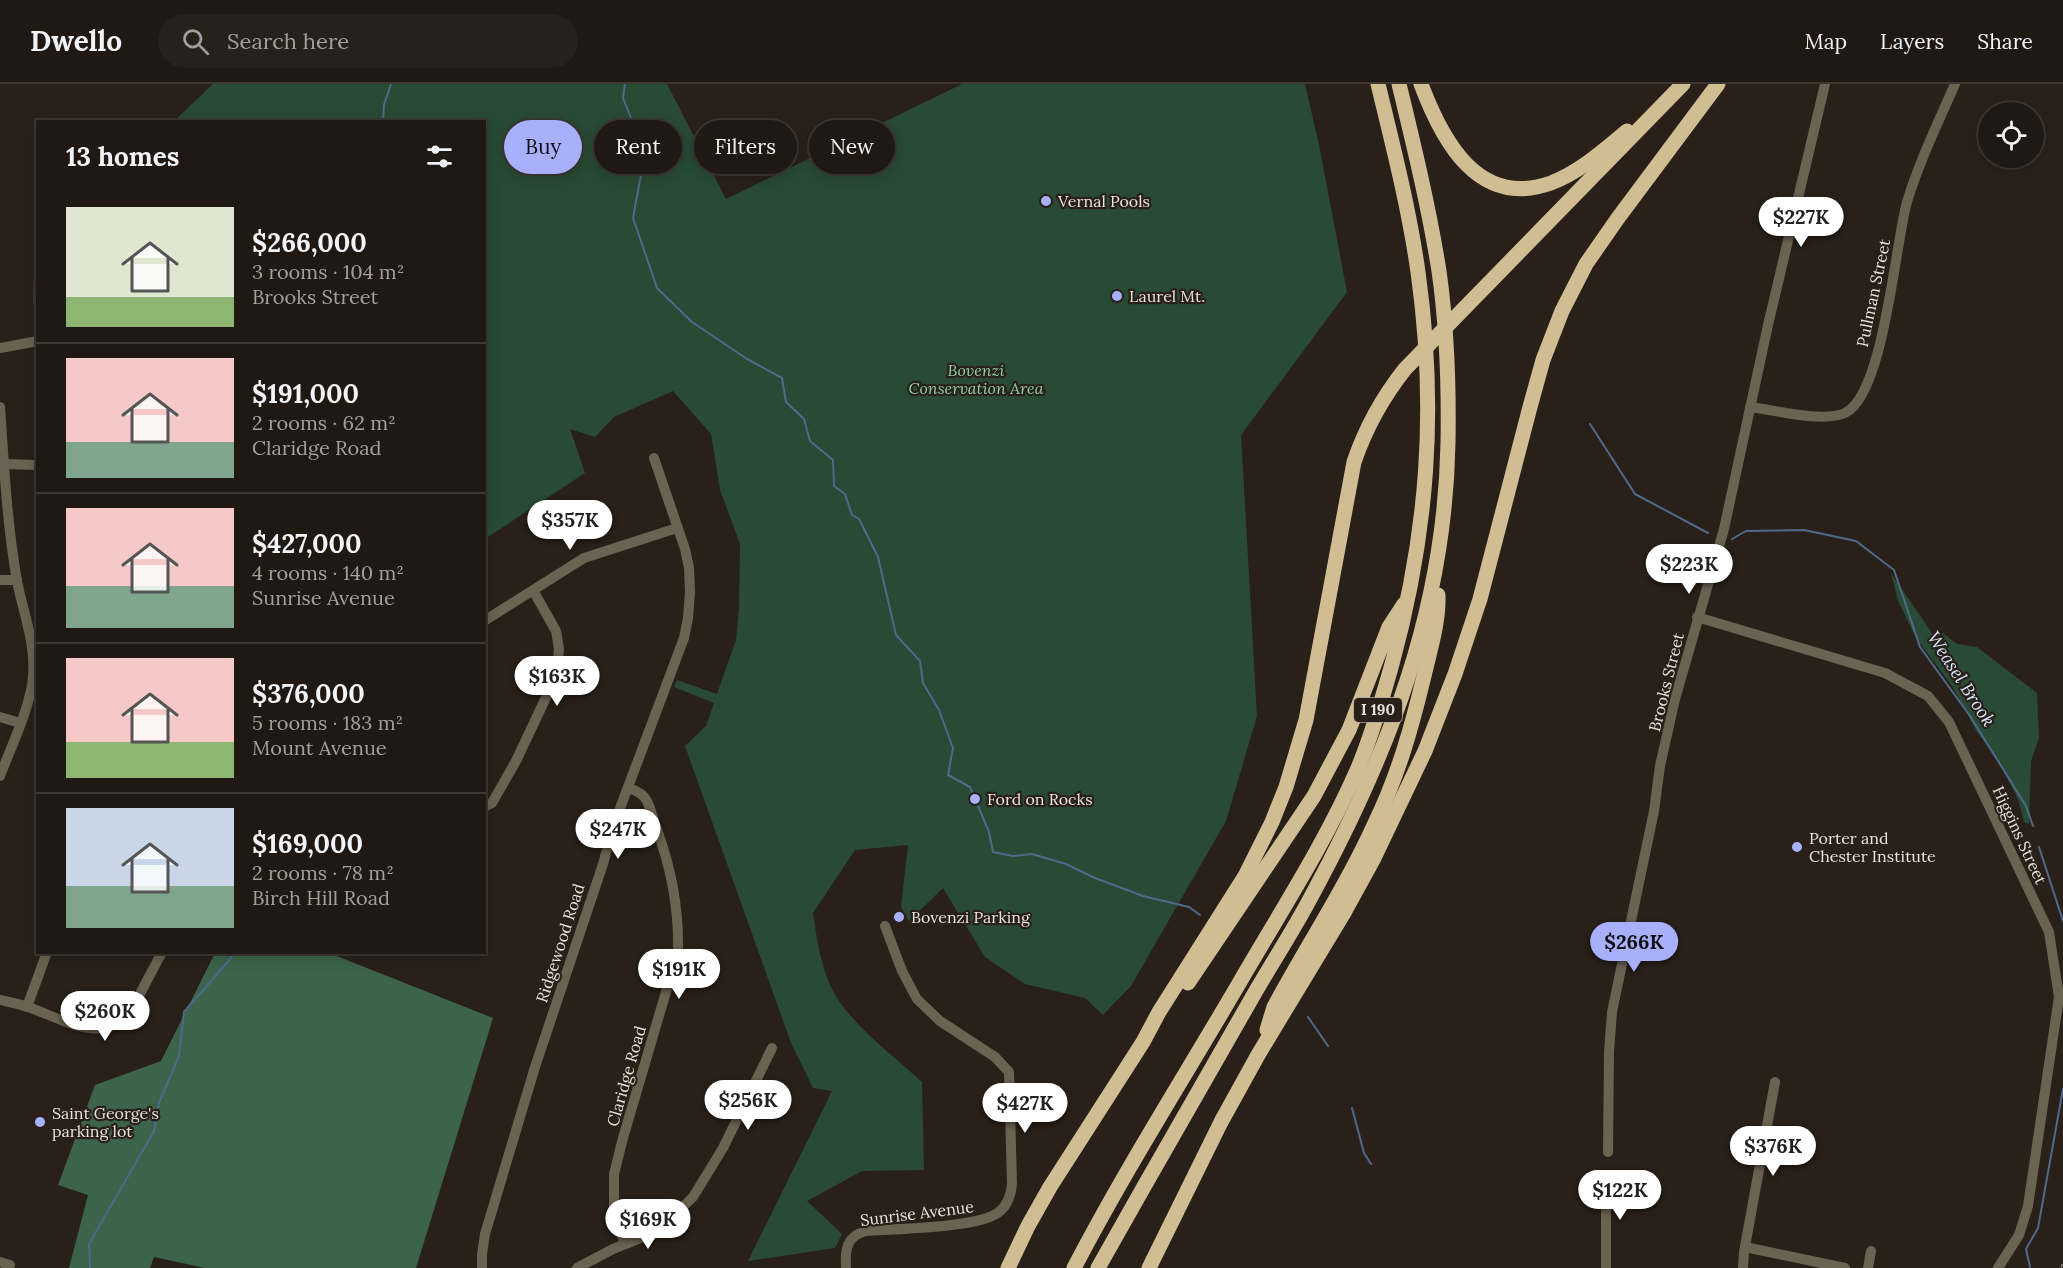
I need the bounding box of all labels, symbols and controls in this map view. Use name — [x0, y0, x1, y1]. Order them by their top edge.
search box — [158, 14, 578, 68]
text: Dwello — [30, 23, 122, 59]
icon: search — [179, 25, 212, 58]
text: Search here — [227, 27, 349, 55]
text: Map — [1804, 28, 1847, 55]
text: Layers — [1880, 28, 1944, 55]
text: Share — [1977, 28, 2033, 55]
map controls — [1978, 102, 2044, 168]
button: locate — [1978, 102, 2044, 168]
chip: Buy — [504, 120, 582, 174]
chip: Rent — [594, 120, 682, 174]
chip: Filters — [694, 120, 797, 174]
chip: New — [809, 120, 895, 174]
text: 13 homes — [66, 140, 179, 173]
icon: filters — [423, 140, 456, 173]
place label: Vernal Pools — [1057, 191, 1150, 211]
marker: Vernal Pools — [1039, 194, 1053, 208]
pin: $227K — [1759, 197, 1843, 248]
text: $227K — [1773, 204, 1829, 229]
text: $266,000 — [252, 226, 367, 259]
icon: home — [114, 231, 186, 303]
street label: Pullman Street — [1852, 236, 1894, 349]
text: 3 rooms · 104 m² — [252, 259, 404, 284]
text: Brooks Street — [252, 284, 378, 309]
place label: Laurel Mt. — [1129, 286, 1205, 306]
marker: Laurel Mt. — [1110, 289, 1124, 303]
park label: Bovenzi Conservation Area — [909, 360, 1044, 398]
text: $191,000 — [252, 377, 359, 410]
icon: home — [114, 382, 186, 454]
text: 2 rooms · 62 m² — [252, 410, 396, 435]
text: Claridge Road — [252, 435, 381, 460]
pin: $357K — [528, 500, 612, 551]
text: $357K — [541, 507, 599, 532]
text: $427,000 — [252, 527, 362, 560]
icon: home — [114, 532, 186, 604]
pin: $223K — [1647, 544, 1731, 595]
text: $223K — [1660, 551, 1718, 576]
text: 4 rooms · 140 m² — [252, 560, 404, 585]
text: Sunrise Avenue — [252, 585, 395, 610]
water label: Weasel Brook — [1922, 627, 2001, 731]
street label: Brooks Street — [1644, 630, 1688, 733]
pin: $163K — [515, 656, 599, 707]
text: $163K — [529, 663, 585, 688]
text: $376,000 — [252, 677, 365, 710]
icon: home — [114, 682, 186, 754]
road number: I 190 — [1354, 698, 1402, 722]
text: 5 rooms · 183 m² — [252, 710, 403, 735]
text: Mount Avenue — [252, 735, 387, 760]
street label: Higgins Street — [1989, 783, 2052, 888]
place label: Ford on Rocks — [987, 789, 1093, 809]
marker: Ford on Rocks — [968, 792, 982, 806]
pin: $247K — [576, 809, 660, 860]
text: $247K — [590, 816, 646, 841]
text: $169,000 — [252, 827, 363, 860]
place label: Porter and Chester Institute — [1809, 828, 1936, 866]
icon: home — [114, 832, 186, 904]
marker: Porter and Chester Institute — [1790, 840, 1804, 854]
text: 2 rooms · 78 m² — [252, 860, 394, 885]
street label: Ridgewood Road — [531, 881, 589, 1005]
text: Birch Hill Road — [252, 885, 390, 910]
place label: Bovenzi Parking — [911, 907, 1031, 927]
marker: Bovenzi Parking — [892, 910, 906, 924]
pin: $266K — [1592, 922, 1676, 973]
text: $266K — [1604, 929, 1664, 954]
pin: $191K — [637, 949, 721, 1000]
text: $191K — [652, 956, 706, 981]
pin: $260K — [63, 991, 147, 1042]
text: $260K — [75, 998, 135, 1023]
street label: Claridge Road — [602, 1023, 650, 1129]
pin: $256K — [706, 1080, 790, 1131]
pin: $427K — [983, 1083, 1067, 1134]
text: $256K — [719, 1087, 777, 1112]
text: $427K — [997, 1090, 1053, 1115]
place label: Saint George's parking lot — [52, 1103, 159, 1141]
marker: Saint George's parking lot — [33, 1115, 47, 1129]
pin: $376K — [1731, 1126, 1815, 1177]
text: $376K — [1744, 1133, 1802, 1158]
pin: $122K — [1578, 1170, 1662, 1221]
text: $122K — [1592, 1177, 1648, 1202]
street label: Sunrise Avenue — [859, 1196, 975, 1230]
pin: $169K — [606, 1199, 690, 1250]
text: $169K — [619, 1206, 677, 1231]

